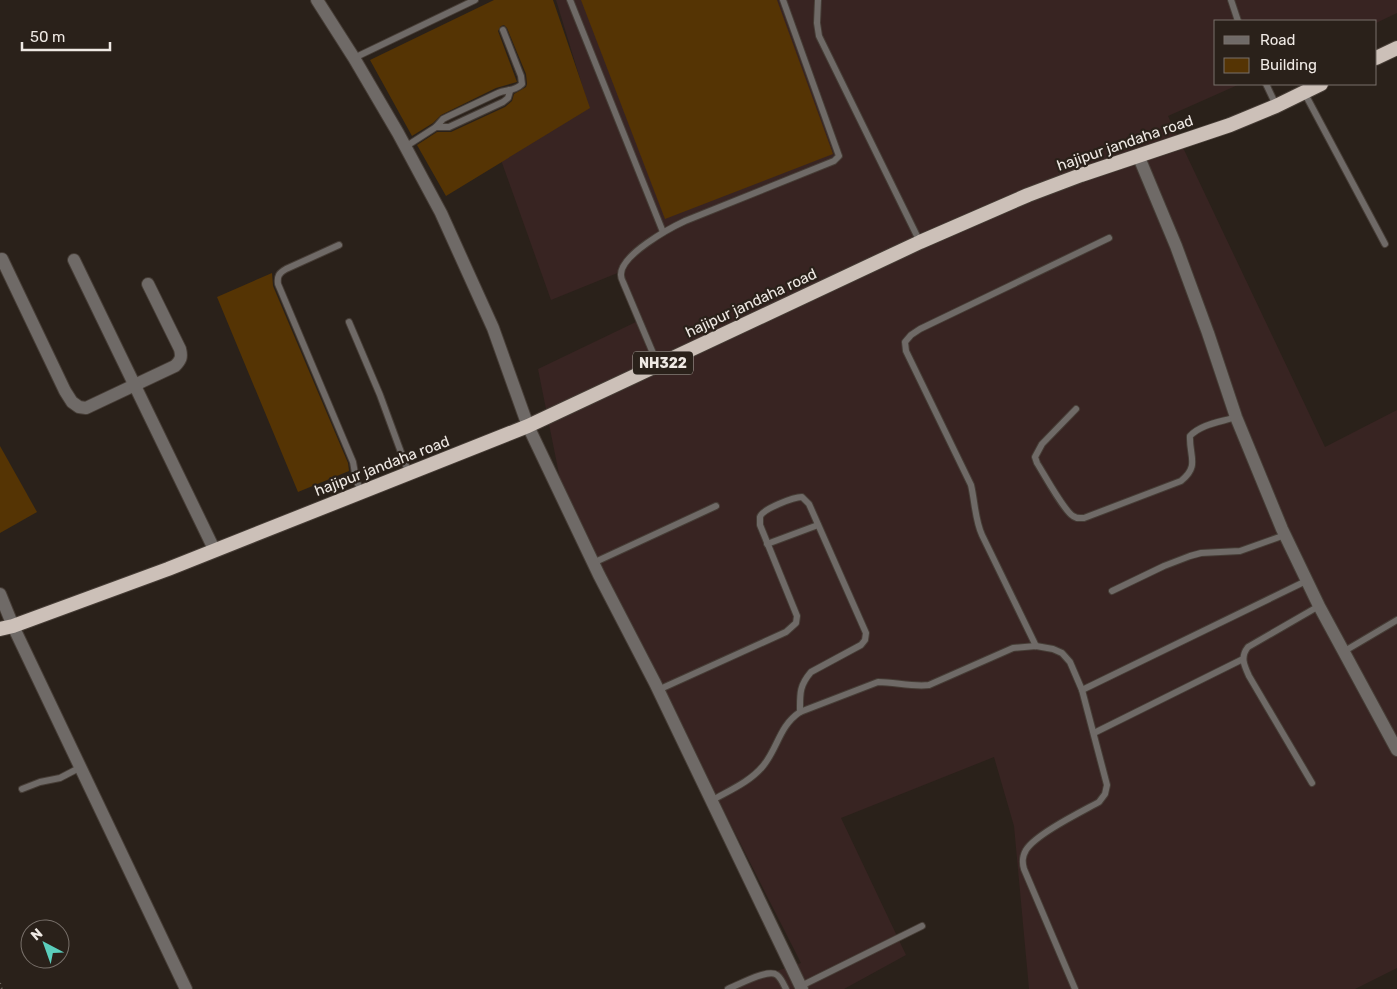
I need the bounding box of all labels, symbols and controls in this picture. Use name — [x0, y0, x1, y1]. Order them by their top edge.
scale bar — [22, 20, 110, 52]
legend — [1214, 20, 1377, 85]
text: 50 m — [30, 28, 65, 46]
text: Road — [1260, 31, 1296, 49]
text: Building — [1260, 56, 1317, 74]
street label: hajipur jandaha road — [1055, 111, 1195, 175]
street label: hajipur jandaha road — [682, 265, 820, 341]
road number: NH322 — [633, 352, 693, 374]
street label: hajipur jandaha road — [312, 432, 452, 500]
north arrow — [20, 919, 70, 969]
text: N — [27, 925, 46, 944]

